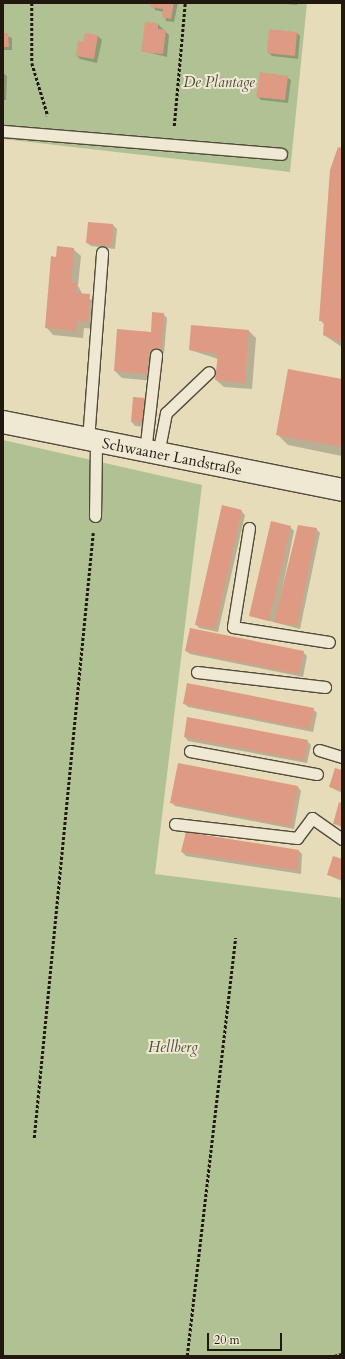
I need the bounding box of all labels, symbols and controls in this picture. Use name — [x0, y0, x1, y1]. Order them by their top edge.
park label: De Plantage — [183, 74, 255, 92]
street label: Schwaaner Landstraße — [101, 435, 243, 479]
park label: Hellberg — [148, 1039, 198, 1057]
scale bar — [209, 1325, 284, 1351]
text: 20 m — [214, 1332, 240, 1348]

